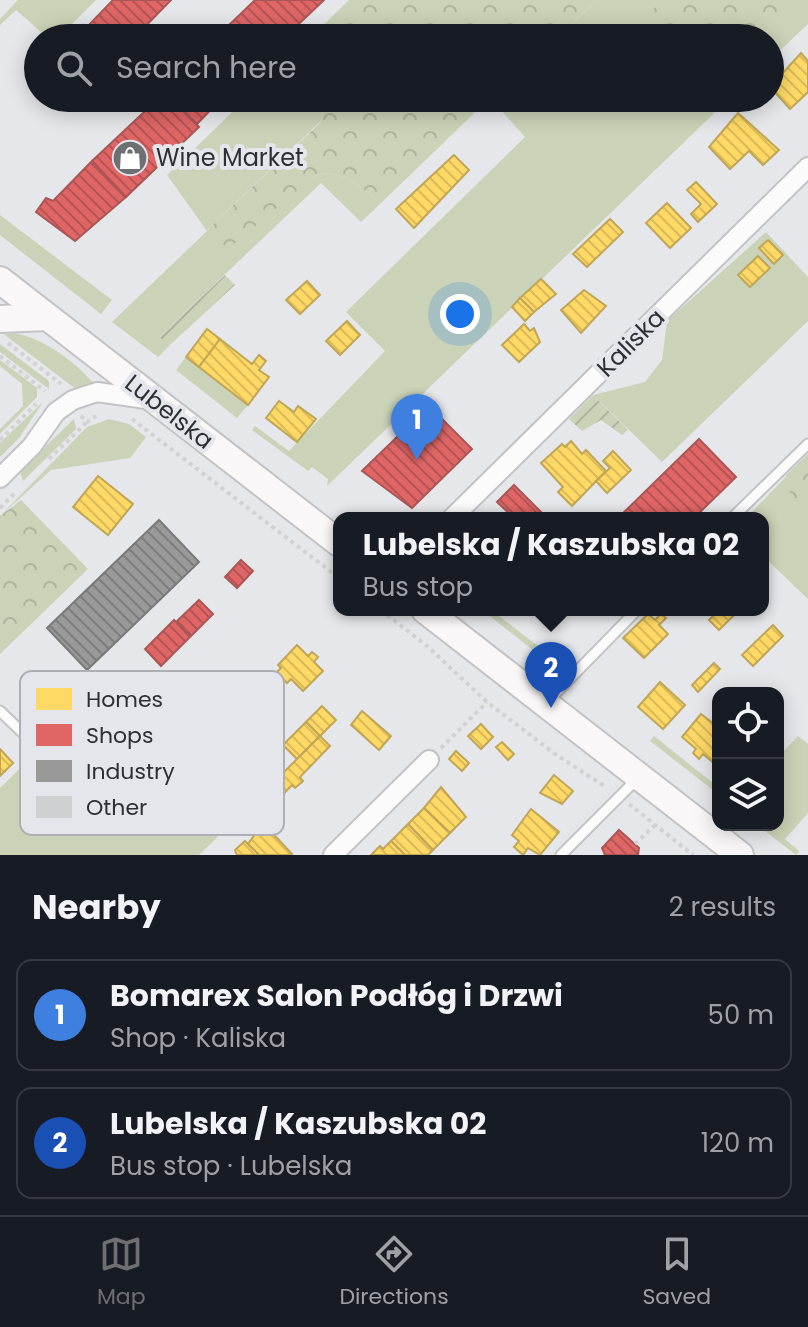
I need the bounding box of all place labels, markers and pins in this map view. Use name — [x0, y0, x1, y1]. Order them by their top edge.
shop icon: Wine Market — [111, 139, 149, 177]
place label: Wine Market — [156, 141, 304, 174]
pin: 1 — [391, 394, 443, 460]
pin: 2 — [525, 642, 577, 708]

